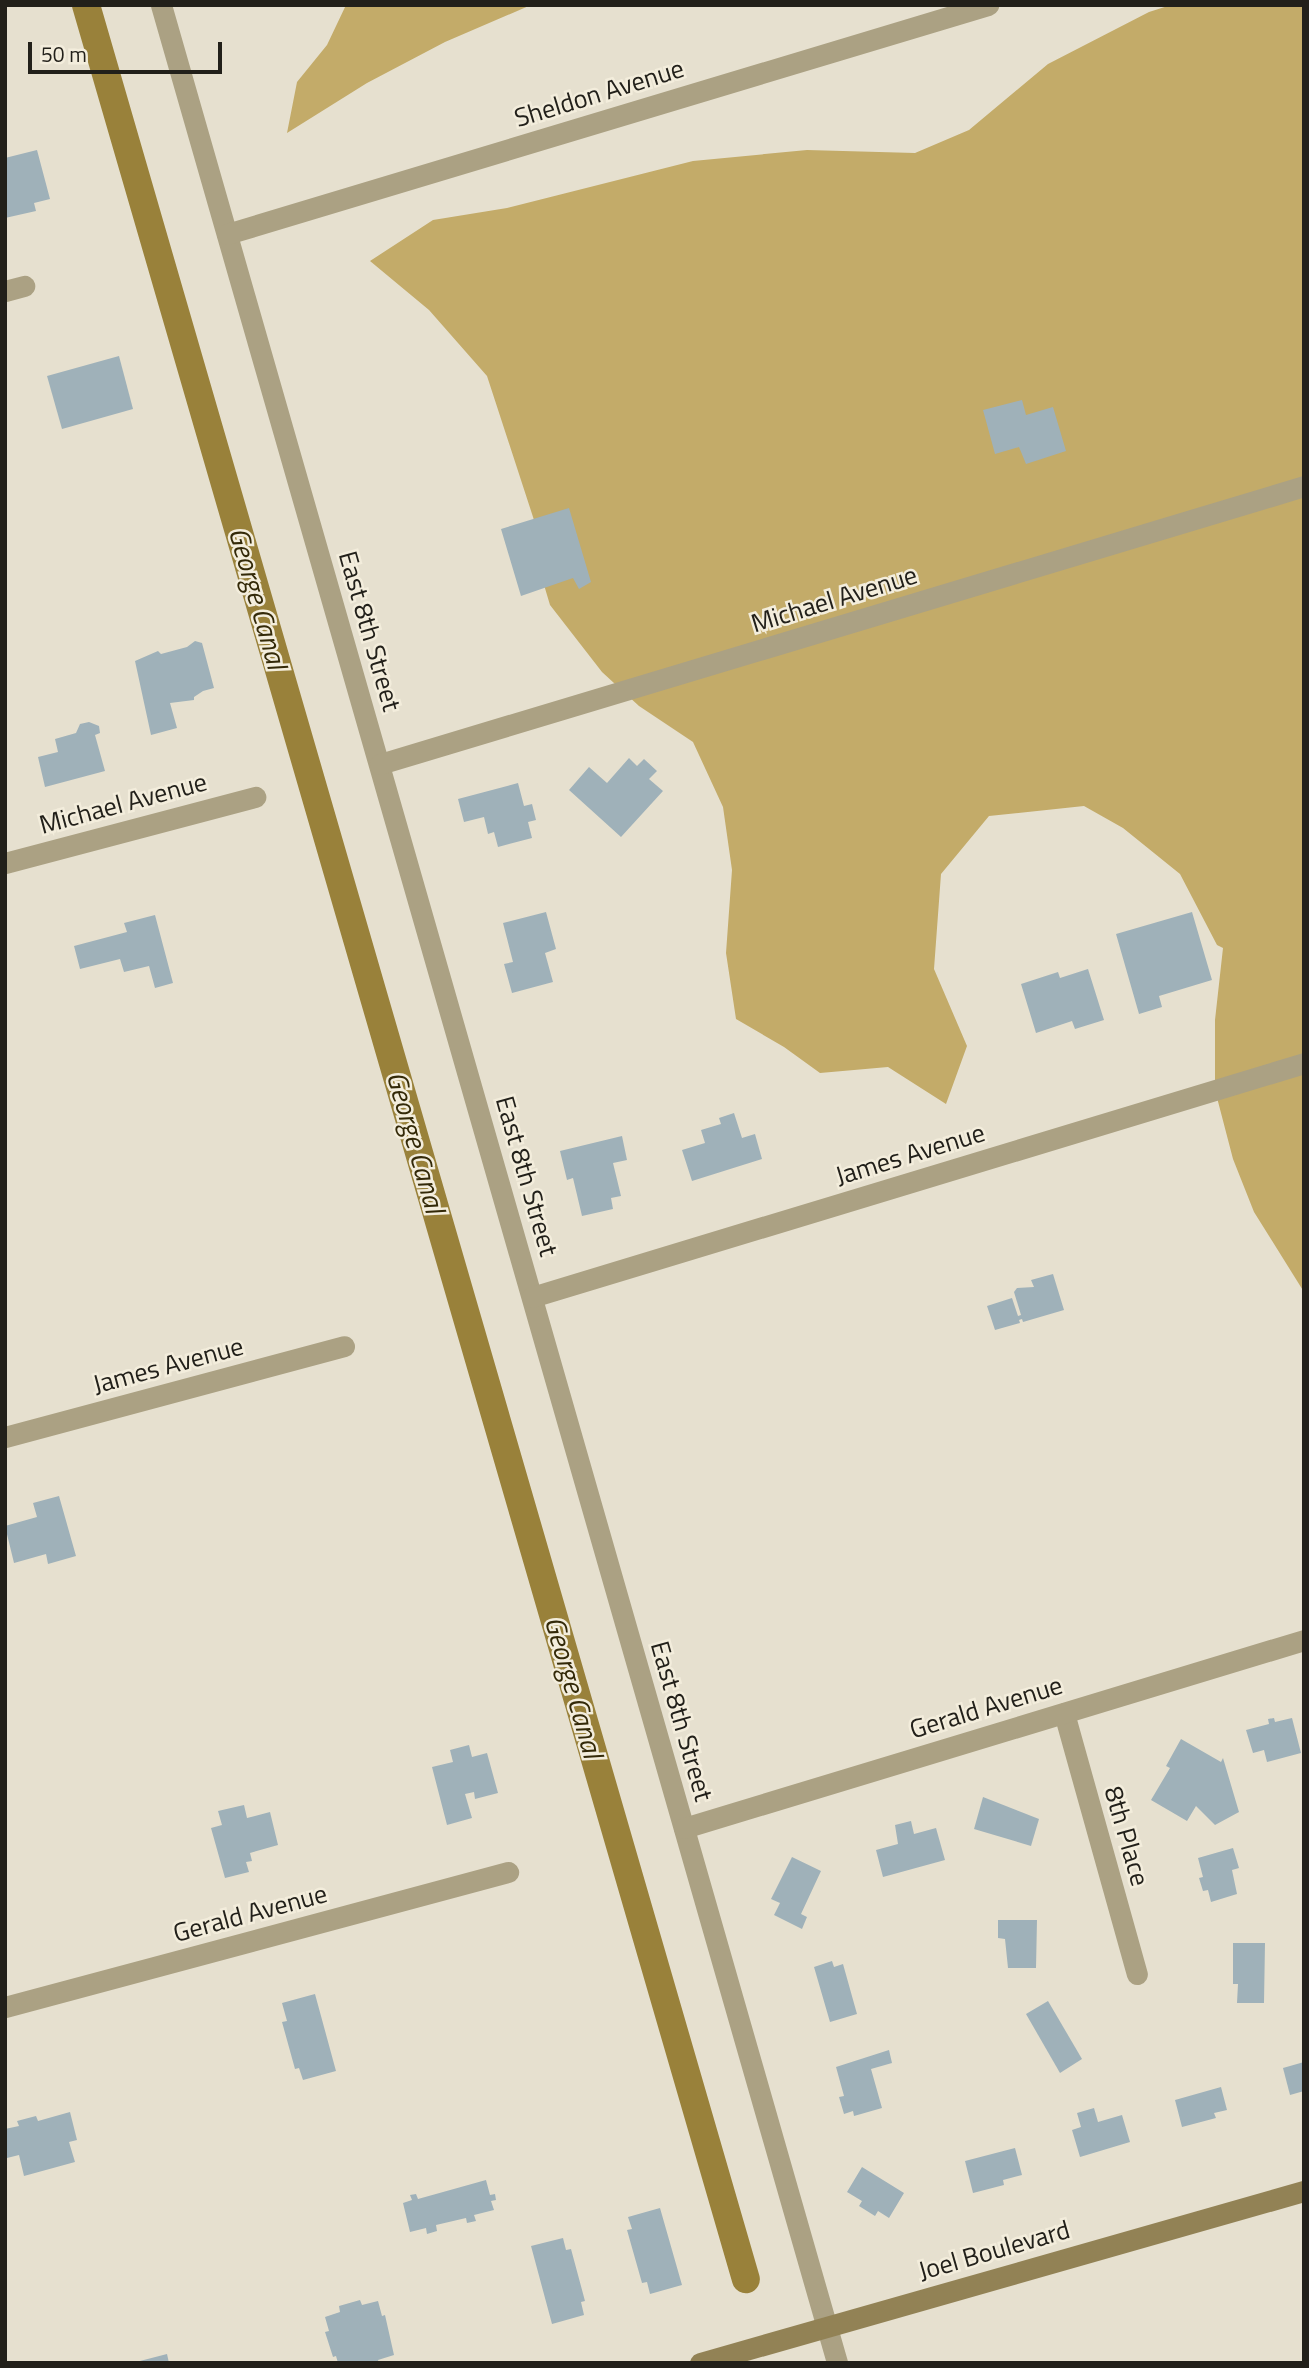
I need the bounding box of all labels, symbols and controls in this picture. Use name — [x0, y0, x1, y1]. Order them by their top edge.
scale bar — [32, 28, 226, 72]
text: 50 m — [41, 38, 87, 70]
street label: Sheldon Avenue — [510, 52, 688, 134]
water label: George Canal — [222, 523, 294, 673]
street label: East 8th Street — [332, 548, 408, 714]
street label: Michael Avenue — [747, 559, 921, 639]
street label: Michael Avenue — [36, 766, 210, 840]
water label: George Canal — [380, 1067, 452, 1217]
street label: East 8th Street — [489, 1093, 565, 1259]
street label: James Avenue — [832, 1116, 988, 1192]
street label: James Avenue — [89, 1330, 247, 1400]
water label: George Canal — [538, 1612, 610, 1762]
street label: East 8th Street — [644, 1638, 720, 1804]
street label: Gerald Avenue — [906, 1669, 1066, 1745]
street label: 8th Place — [1098, 1783, 1156, 1889]
street label: Gerald Avenue — [170, 1877, 330, 1949]
street label: Joel Boulevard — [915, 2213, 1073, 2287]

